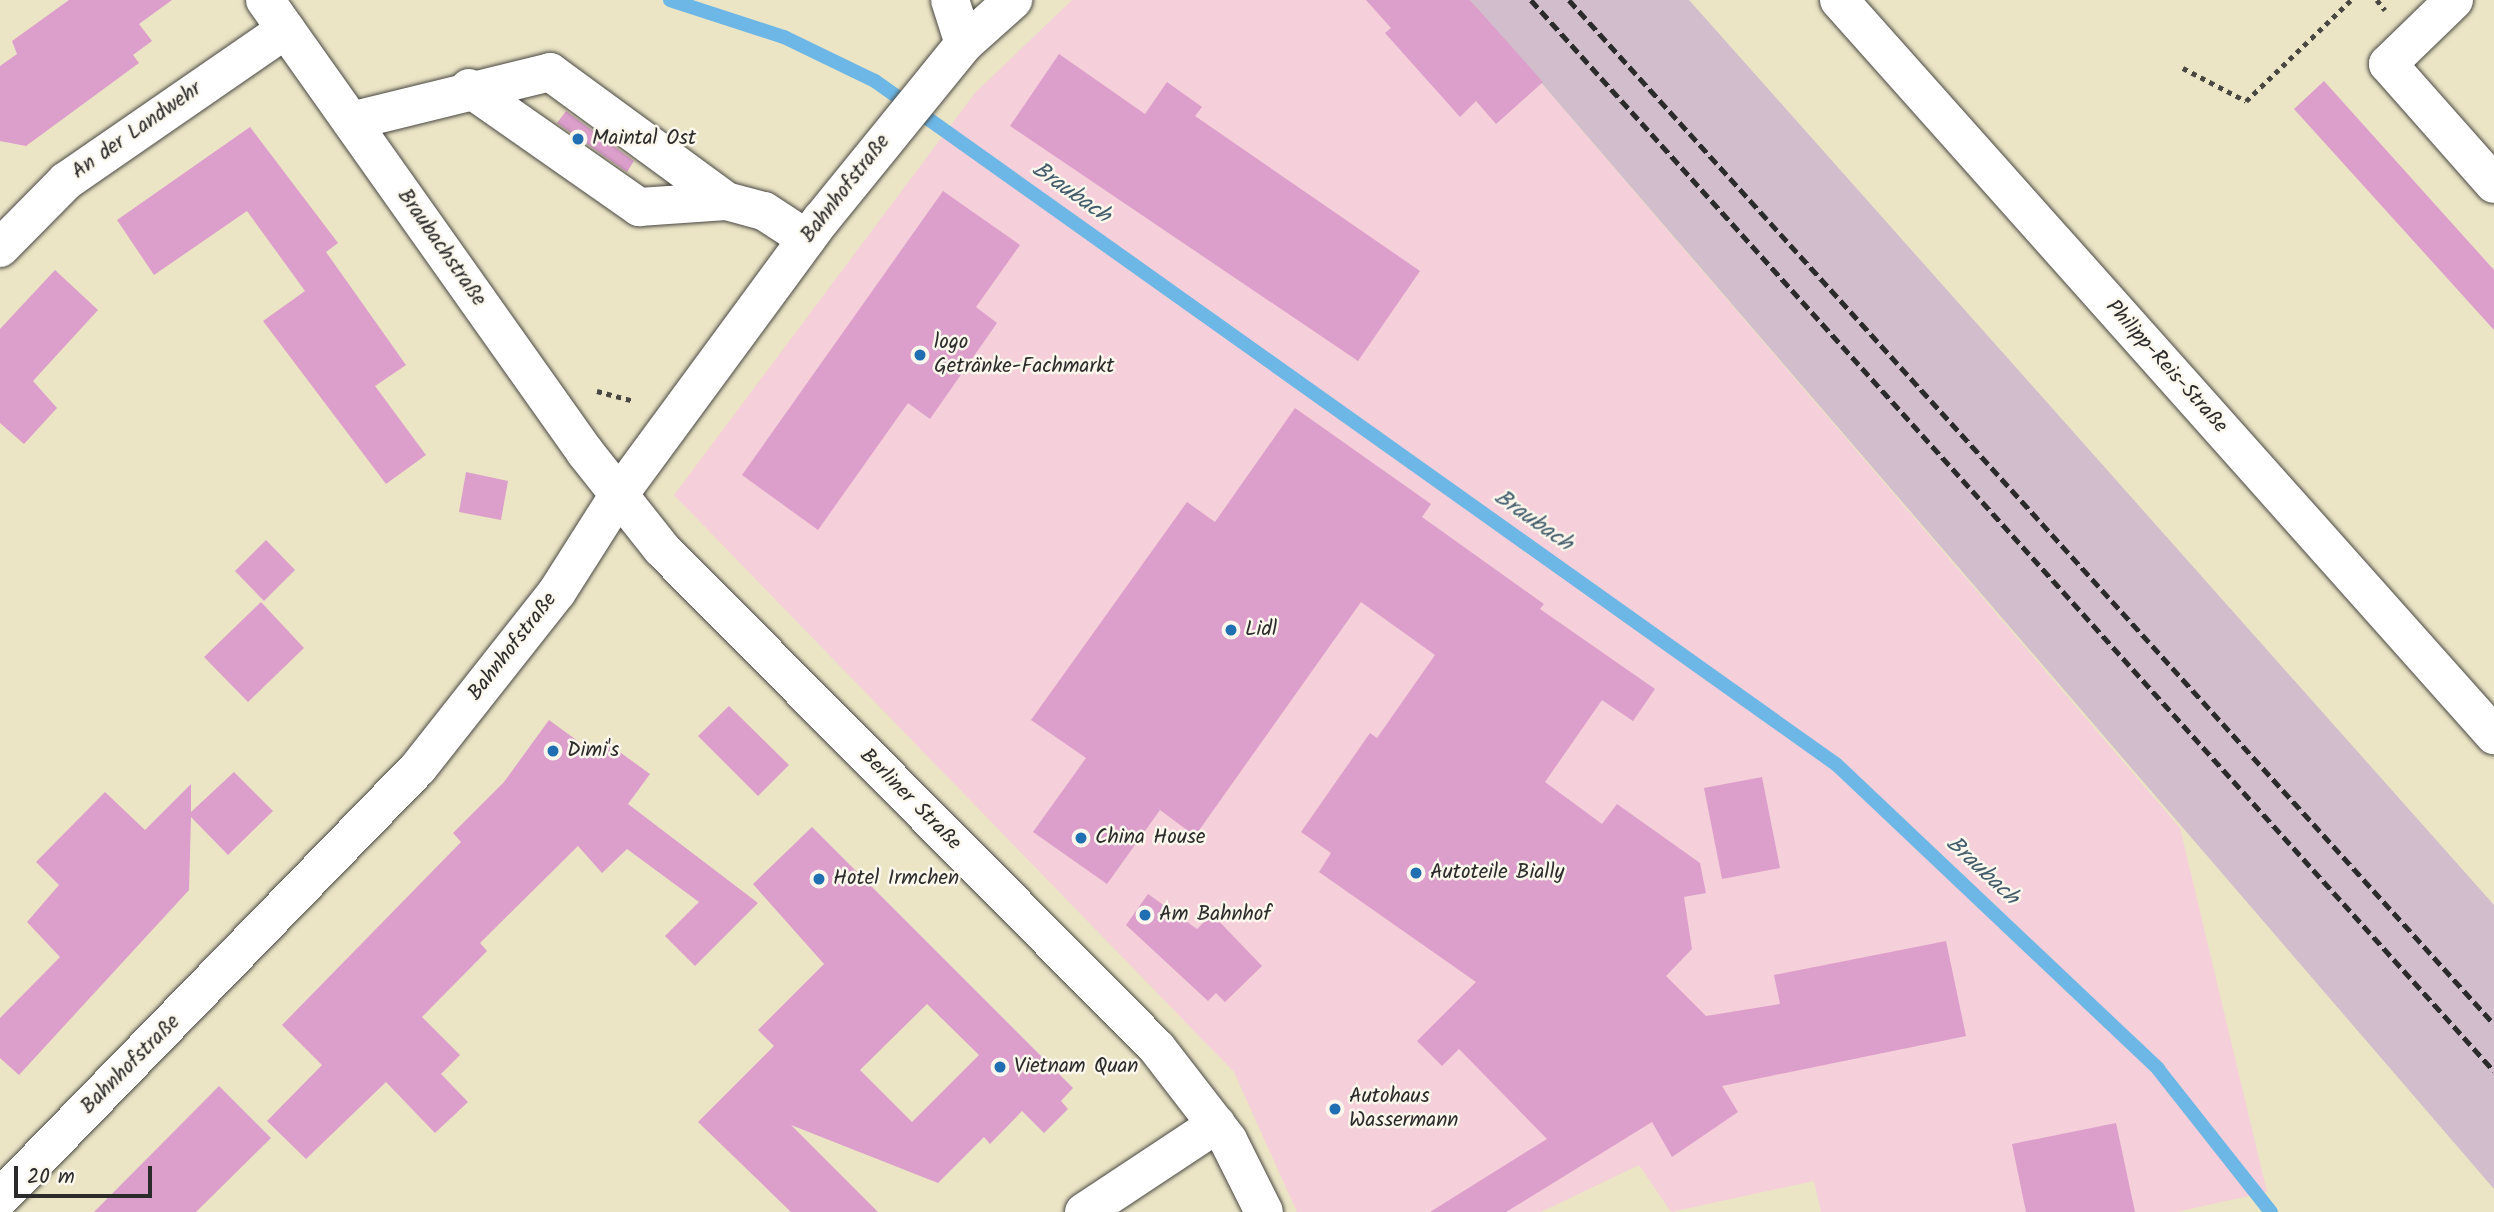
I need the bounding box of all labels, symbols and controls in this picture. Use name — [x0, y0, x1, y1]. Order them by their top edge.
street label: An der Landwehr — [67, 77, 207, 185]
place label: Maintal Ost — [592, 126, 696, 152]
street label: Bahnhofstraße — [796, 130, 896, 248]
marker: Maintal Ost — [570, 131, 586, 147]
water label: Braubach — [1026, 156, 1116, 230]
street label: Braubachstraße — [391, 185, 491, 311]
street label: Philipp-Reis-Straße — [2100, 295, 2232, 439]
place label: logo Getränke-Fachmarkt — [934, 330, 1114, 380]
marker: logo Getränke-Fachmarkt — [912, 347, 928, 363]
water label: Braubach — [1488, 484, 1578, 558]
street label: Bahnhofstraße — [463, 588, 563, 706]
place label: Lidl — [1245, 617, 1277, 643]
marker: Lidl — [1223, 622, 1239, 638]
place label: Dimi's — [567, 738, 619, 764]
marker: Dimi's — [545, 743, 561, 759]
street label: Berliner Straße — [854, 744, 966, 856]
place label: China House — [1095, 825, 1205, 851]
marker: China House — [1073, 830, 1089, 846]
water label: Braubach — [1940, 830, 2024, 912]
place label: Autoteile Bially — [1430, 860, 1564, 886]
marker: Autoteile Bially — [1408, 865, 1424, 881]
place label: Hotel Irmchen — [833, 866, 959, 892]
marker: Hotel Irmchen — [811, 871, 827, 887]
place label: Am Bahnhof — [1159, 902, 1271, 928]
marker: Am Bahnhof — [1137, 907, 1153, 923]
street label: Bahnhofstraße — [76, 1010, 186, 1120]
place label: Vietnam Quan — [1014, 1054, 1139, 1080]
marker: Vietnam Quan — [992, 1059, 1008, 1075]
place label: Autohaus Wassermann — [1349, 1084, 1459, 1134]
marker: Autohaus Wassermann — [1327, 1101, 1343, 1117]
scale bar — [18, 1152, 156, 1196]
text: 20 m — [27, 1161, 75, 1194]

